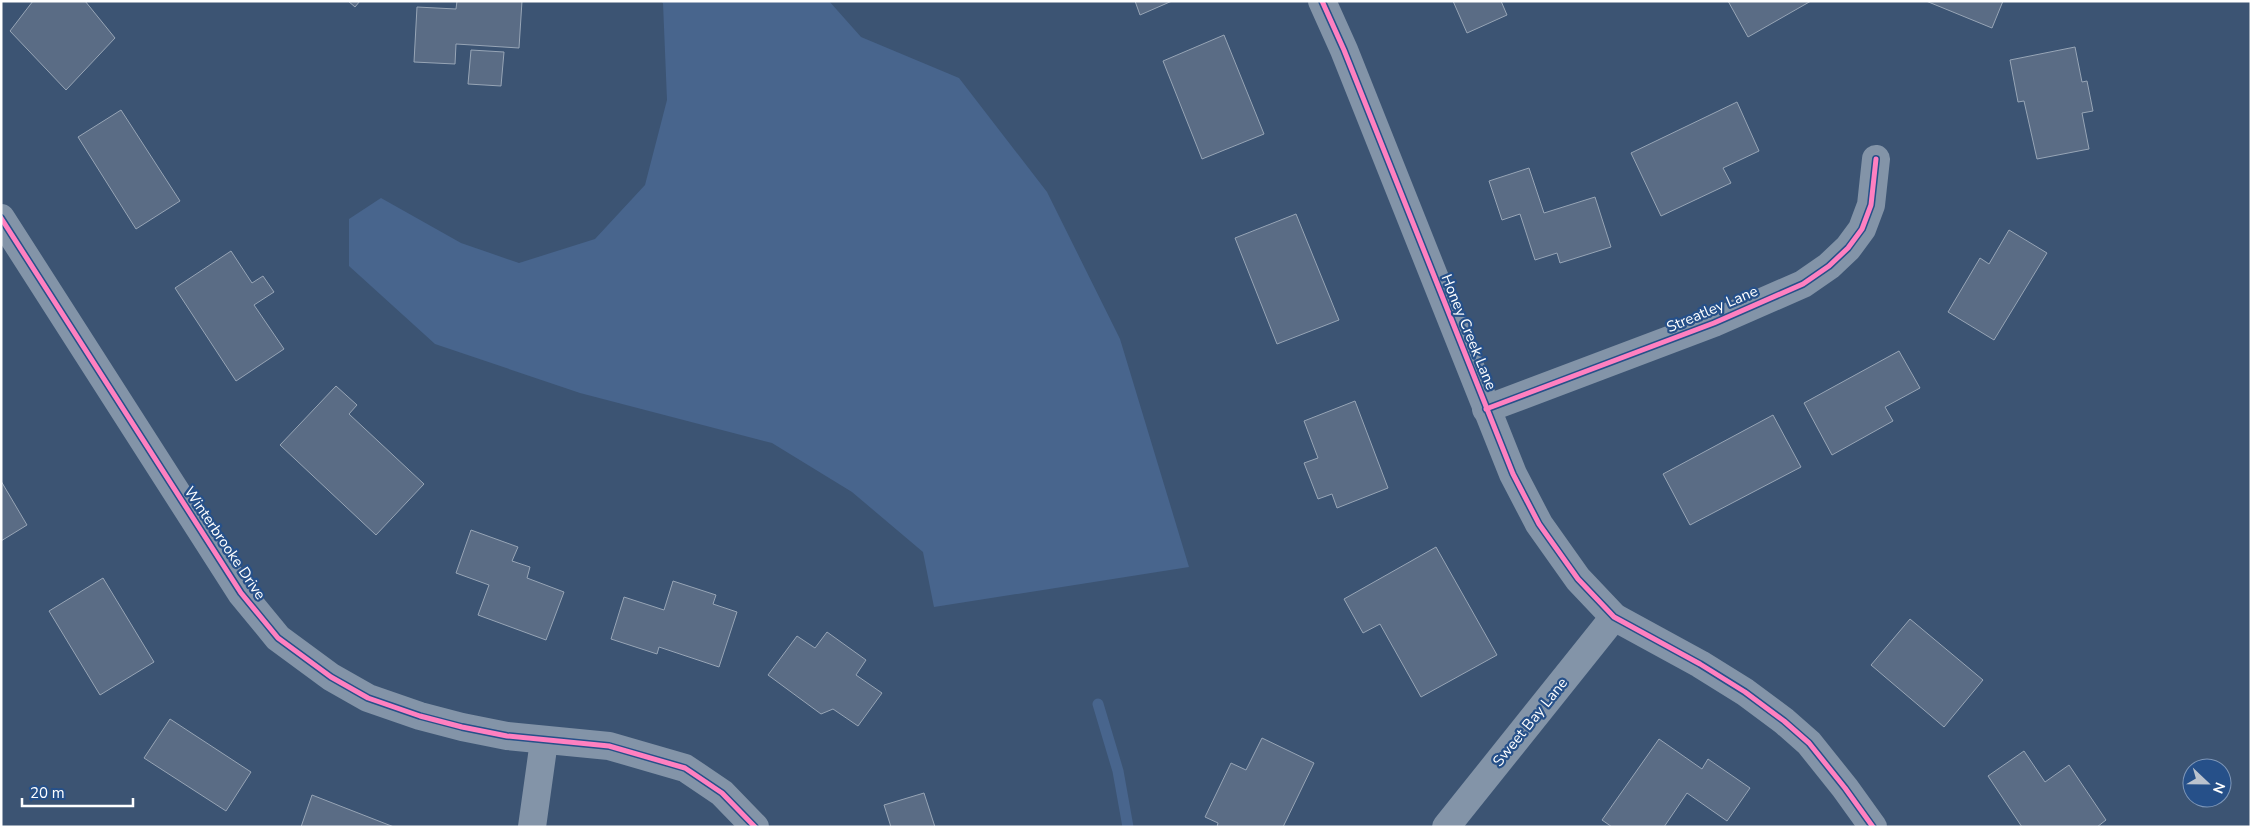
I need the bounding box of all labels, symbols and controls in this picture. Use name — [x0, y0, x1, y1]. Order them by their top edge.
street label: Honey Creek Lane — [1437, 271, 1501, 393]
street label: Streatley Lane — [1663, 281, 1761, 337]
street label: Winterbrooke Drive — [180, 482, 270, 604]
street label: Sweet Bay Lane — [1488, 673, 1572, 771]
north arrow — [2182, 758, 2232, 808]
scale bar — [22, 776, 134, 808]
text: N — [2208, 779, 2229, 796]
text: 20 m — [30, 783, 65, 803]

